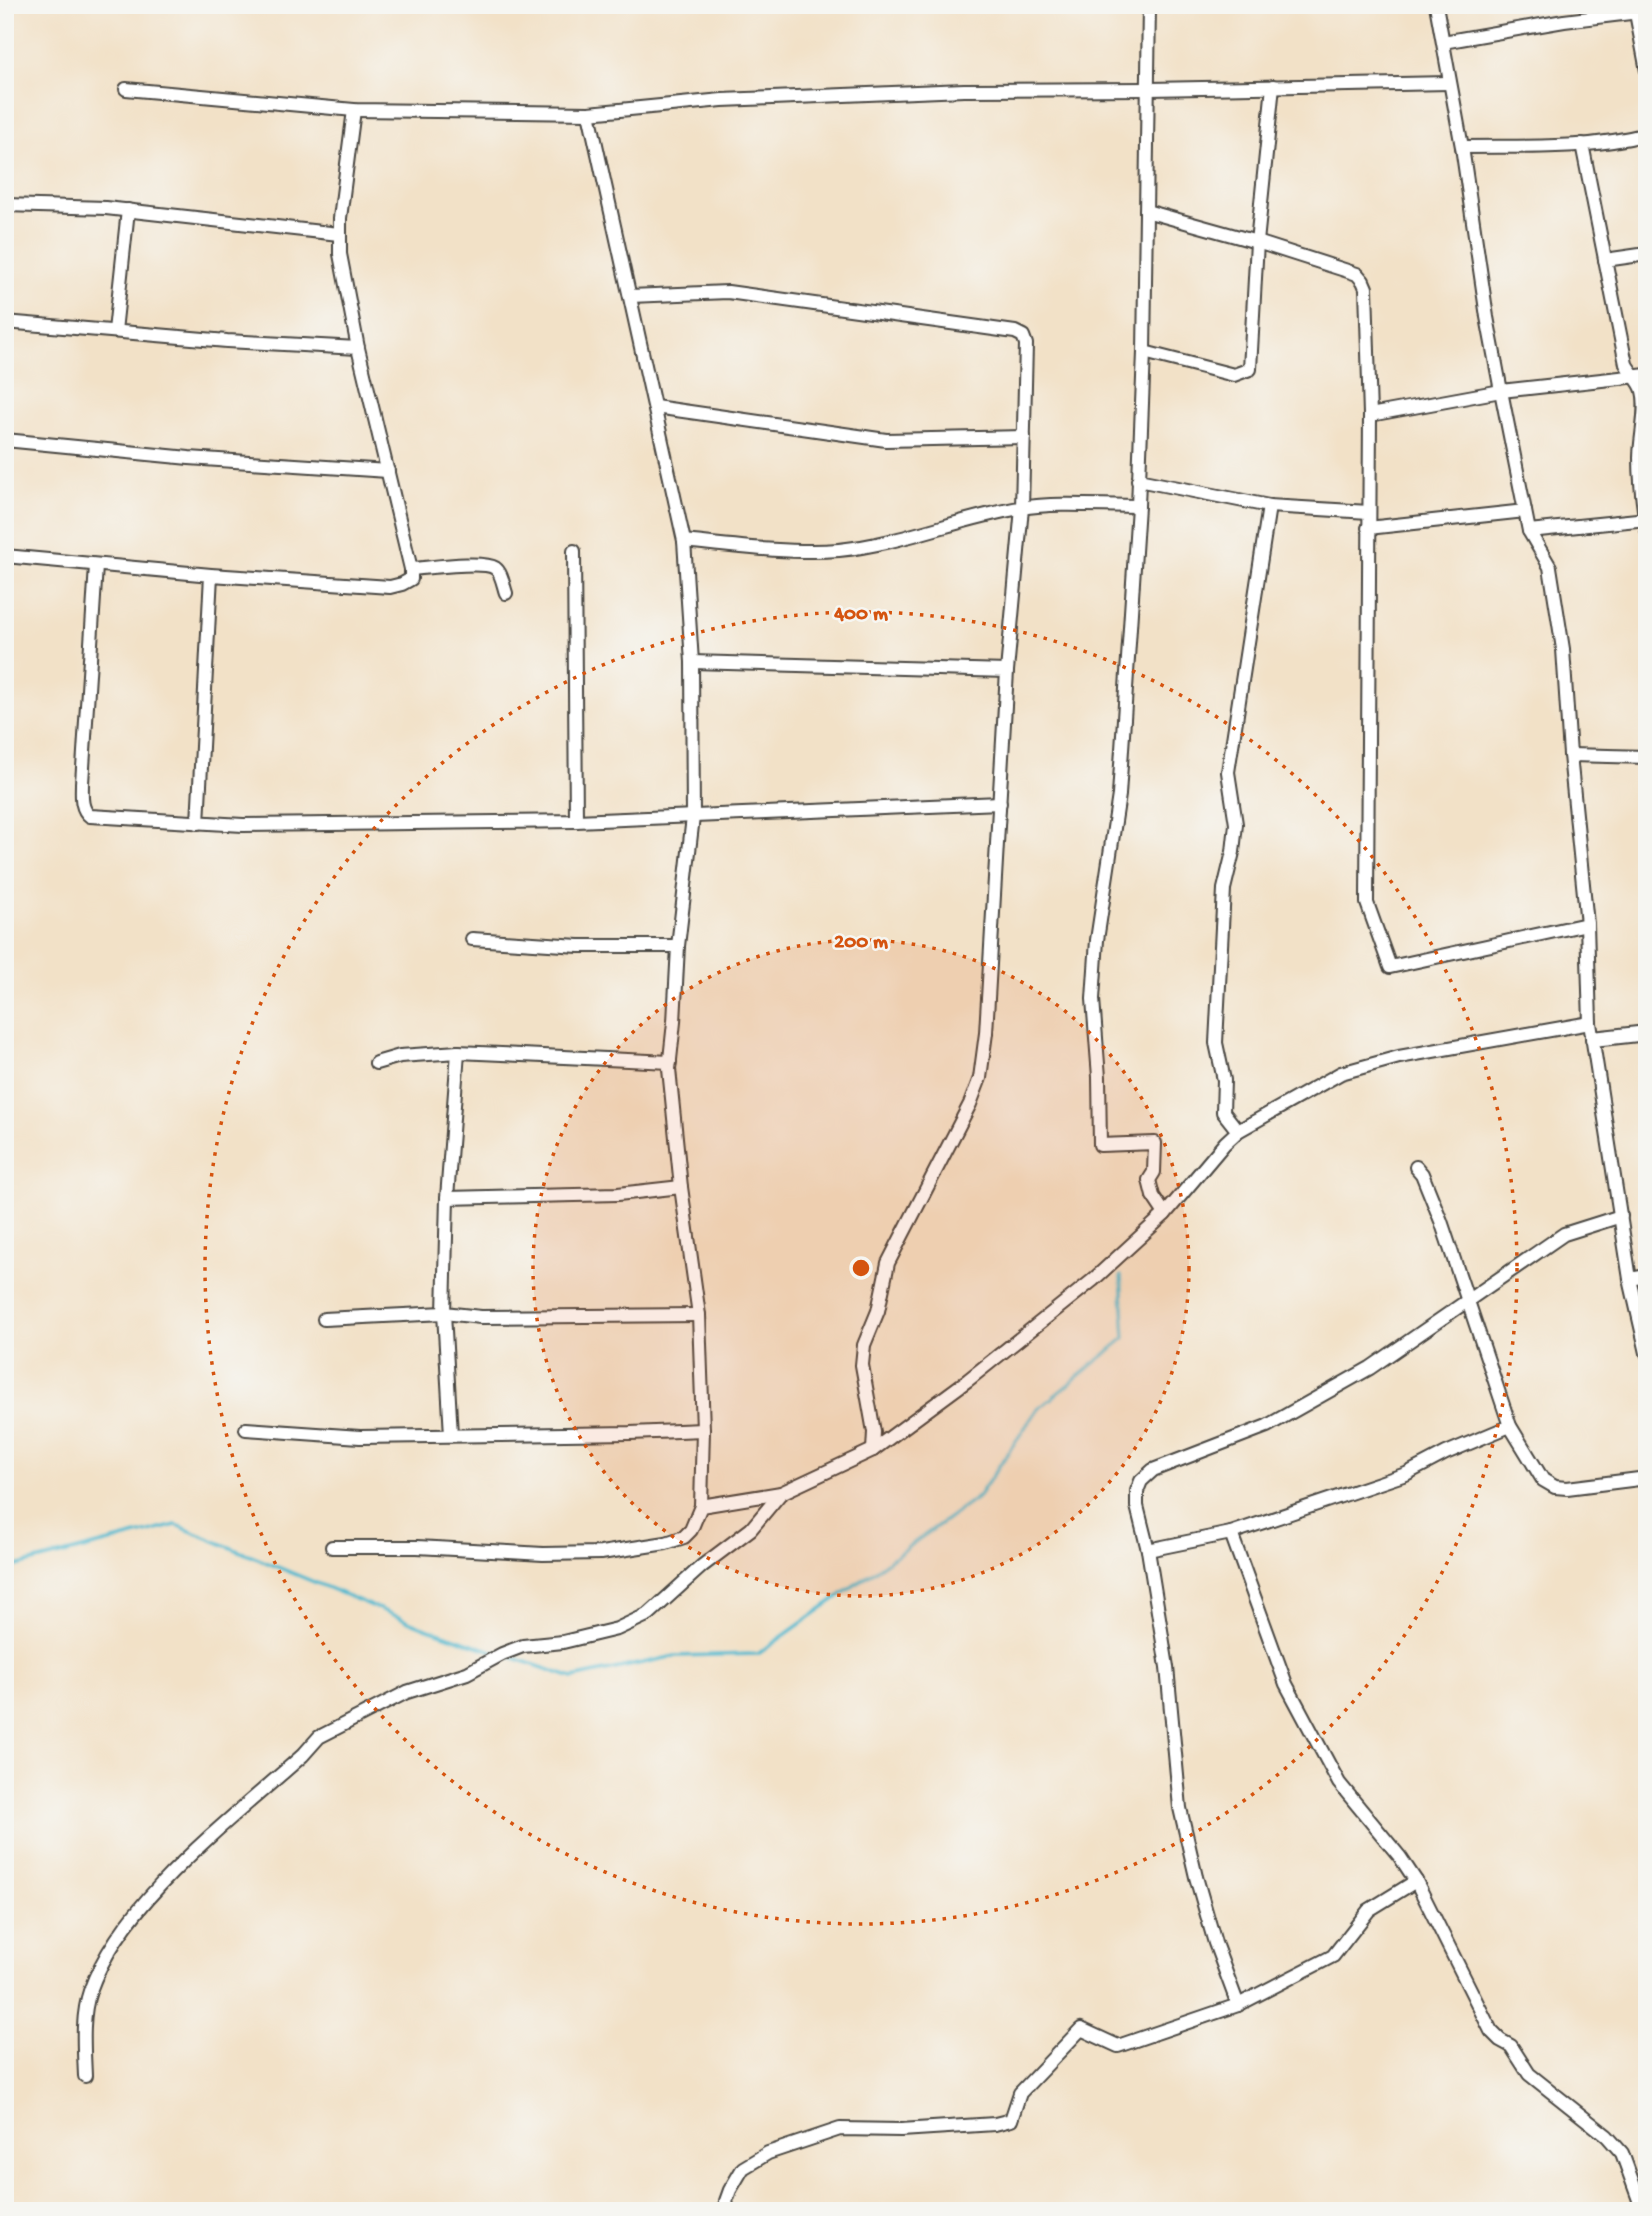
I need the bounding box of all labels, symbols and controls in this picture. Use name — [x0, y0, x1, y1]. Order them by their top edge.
text: 400 m — [833, 603, 888, 628]
text: 200 m — [834, 931, 888, 956]
centre of rings — [849, 1256, 873, 1280]

